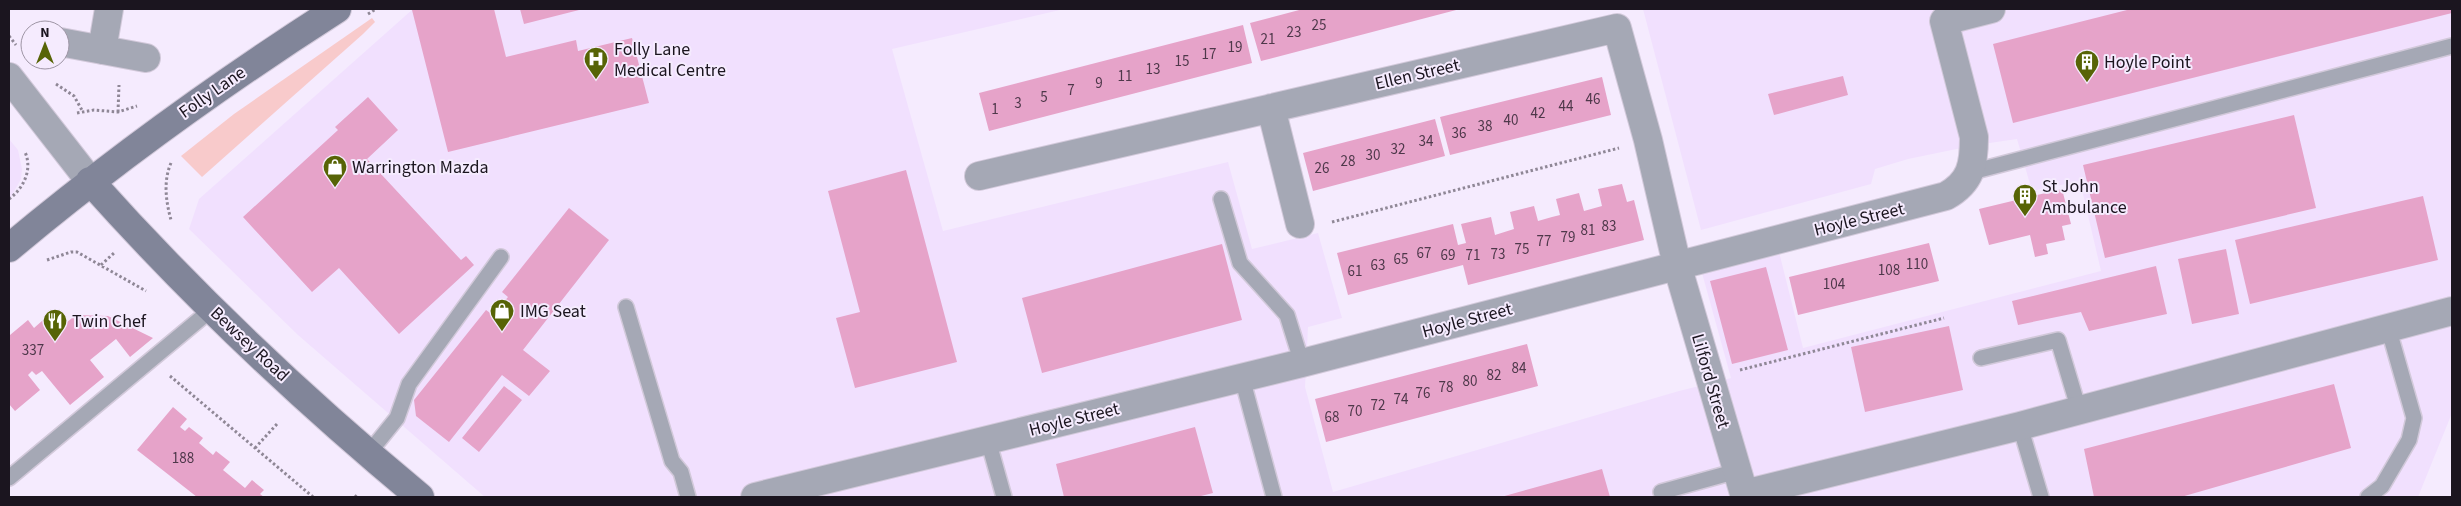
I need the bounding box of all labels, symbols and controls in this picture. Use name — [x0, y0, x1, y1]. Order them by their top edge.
house number: 25 — [1312, 15, 1326, 36]
north arrow — [20, 20, 70, 70]
house number: 23 — [1287, 22, 1301, 43]
text: N — [40, 23, 50, 43]
house number: 21 — [1261, 29, 1275, 50]
place label: Folly Lane Medical Centre — [614, 37, 726, 83]
house number: 19 — [1228, 37, 1242, 58]
house number: 17 — [1202, 44, 1216, 65]
hospital icon: Folly Lane Medical Centre — [583, 46, 609, 80]
building icon: Hoyle Point — [2074, 49, 2100, 83]
place label: Hoyle Point — [2104, 50, 2191, 75]
house number: 15 — [1175, 51, 1189, 72]
street label: Ellen Street — [1372, 53, 1462, 96]
house number: 13 — [1146, 59, 1160, 80]
street label: Folly Lane — [174, 60, 251, 124]
house number: 11 — [1118, 66, 1132, 87]
house number: 9 — [1095, 73, 1103, 94]
house number: 7 — [1067, 80, 1075, 101]
house number: 5 — [1040, 87, 1048, 108]
house number: 46 — [1586, 89, 1600, 110]
house number: 3 — [1014, 93, 1022, 114]
house number: 44 — [1559, 96, 1574, 117]
house number: 1 — [991, 99, 999, 120]
house number: 42 — [1531, 103, 1545, 124]
house number: 40 — [1504, 110, 1518, 131]
house number: 38 — [1478, 116, 1492, 137]
house number: 36 — [1452, 123, 1466, 144]
house number: 34 — [1419, 131, 1434, 152]
house number: 32 — [1391, 139, 1405, 160]
house number: 30 — [1366, 145, 1380, 166]
house number: 28 — [1341, 151, 1355, 172]
shop icon: Warrington Mazda — [322, 154, 348, 188]
place label: Warrington Mazda — [352, 155, 489, 180]
house number: 26 — [1315, 158, 1329, 179]
place label: St John Ambulance — [2042, 174, 2127, 220]
building icon: St John Ambulance — [2012, 183, 2038, 217]
street label: Hoyle Street — [1811, 196, 1907, 243]
house number: 83 — [1602, 216, 1616, 237]
house number: 81 — [1581, 220, 1595, 241]
house number: 79 — [1561, 227, 1575, 248]
house number: 77 — [1537, 231, 1551, 252]
house number: 75 — [1515, 239, 1529, 260]
house number: 67 — [1417, 243, 1431, 264]
house number: 73 — [1491, 244, 1505, 265]
house number: 69 — [1441, 245, 1455, 266]
house number: 71 — [1466, 245, 1480, 266]
house number: 65 — [1394, 249, 1408, 270]
house number: 110 — [1906, 254, 1928, 275]
house number: 63 — [1371, 255, 1385, 276]
house number: 108 — [1878, 260, 1900, 281]
house number: 61 — [1348, 261, 1362, 282]
house number: 104 — [1823, 274, 1846, 295]
street label: Hoyle Street — [1419, 296, 1515, 344]
shop icon: IMG Seat — [489, 298, 515, 332]
place label: IMG Seat — [520, 299, 586, 324]
street label: Bewsey Road — [205, 301, 295, 388]
restaurant icon: Twin Chef — [42, 308, 68, 342]
place label: Twin Chef — [72, 309, 147, 334]
street label: Lilford Street — [1685, 331, 1736, 431]
house number: 337 — [22, 340, 44, 361]
house number: 84 — [1512, 358, 1527, 379]
house number: 82 — [1487, 365, 1501, 386]
house number: 80 — [1463, 371, 1477, 392]
house number: 78 — [1439, 377, 1453, 398]
house number: 76 — [1416, 383, 1430, 404]
house number: 74 — [1394, 389, 1409, 410]
house number: 72 — [1371, 395, 1385, 416]
street label: Hoyle Street — [1026, 396, 1122, 443]
house number: 70 — [1348, 401, 1362, 422]
house number: 68 — [1325, 407, 1339, 428]
house number: 188 — [172, 448, 194, 469]

